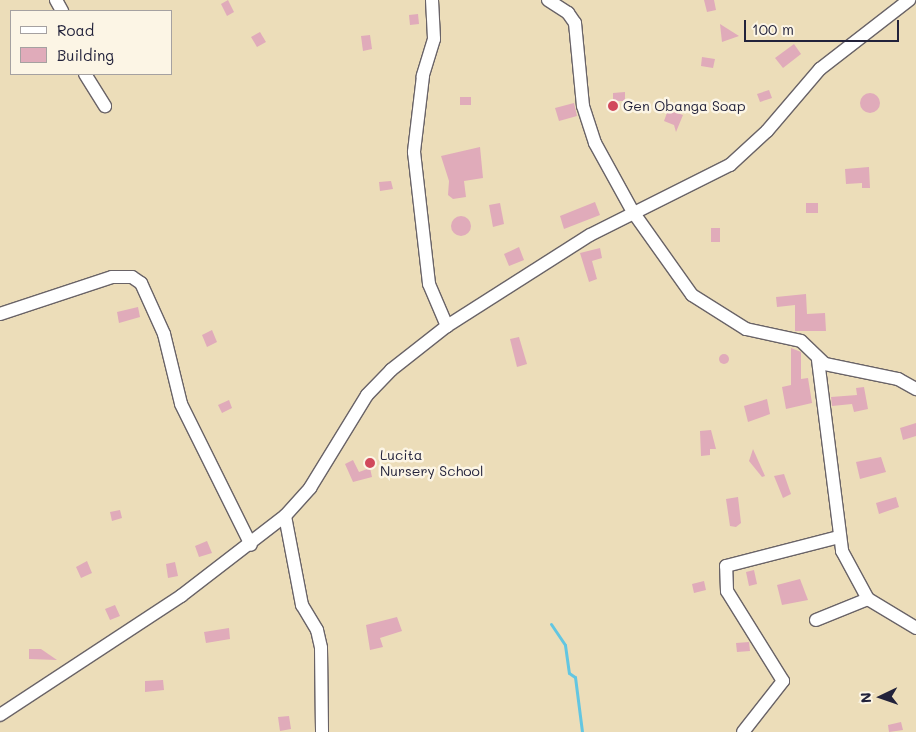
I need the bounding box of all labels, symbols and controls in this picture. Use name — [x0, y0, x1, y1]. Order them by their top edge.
legend — [10, 10, 172, 75]
scale bar — [746, 10, 901, 42]
text: 100 m — [752, 19, 794, 39]
text: Road — [57, 20, 94, 40]
text: Building — [57, 45, 114, 65]
place label: Gen Obanga Soap — [623, 98, 746, 114]
marker: Gen Obanga Soap — [607, 100, 619, 112]
place label: Lucita Nursery School — [380, 447, 483, 480]
marker: Lucita Nursery School — [364, 457, 376, 469]
north arrow — [856, 672, 906, 722]
text: N — [856, 692, 875, 704]

